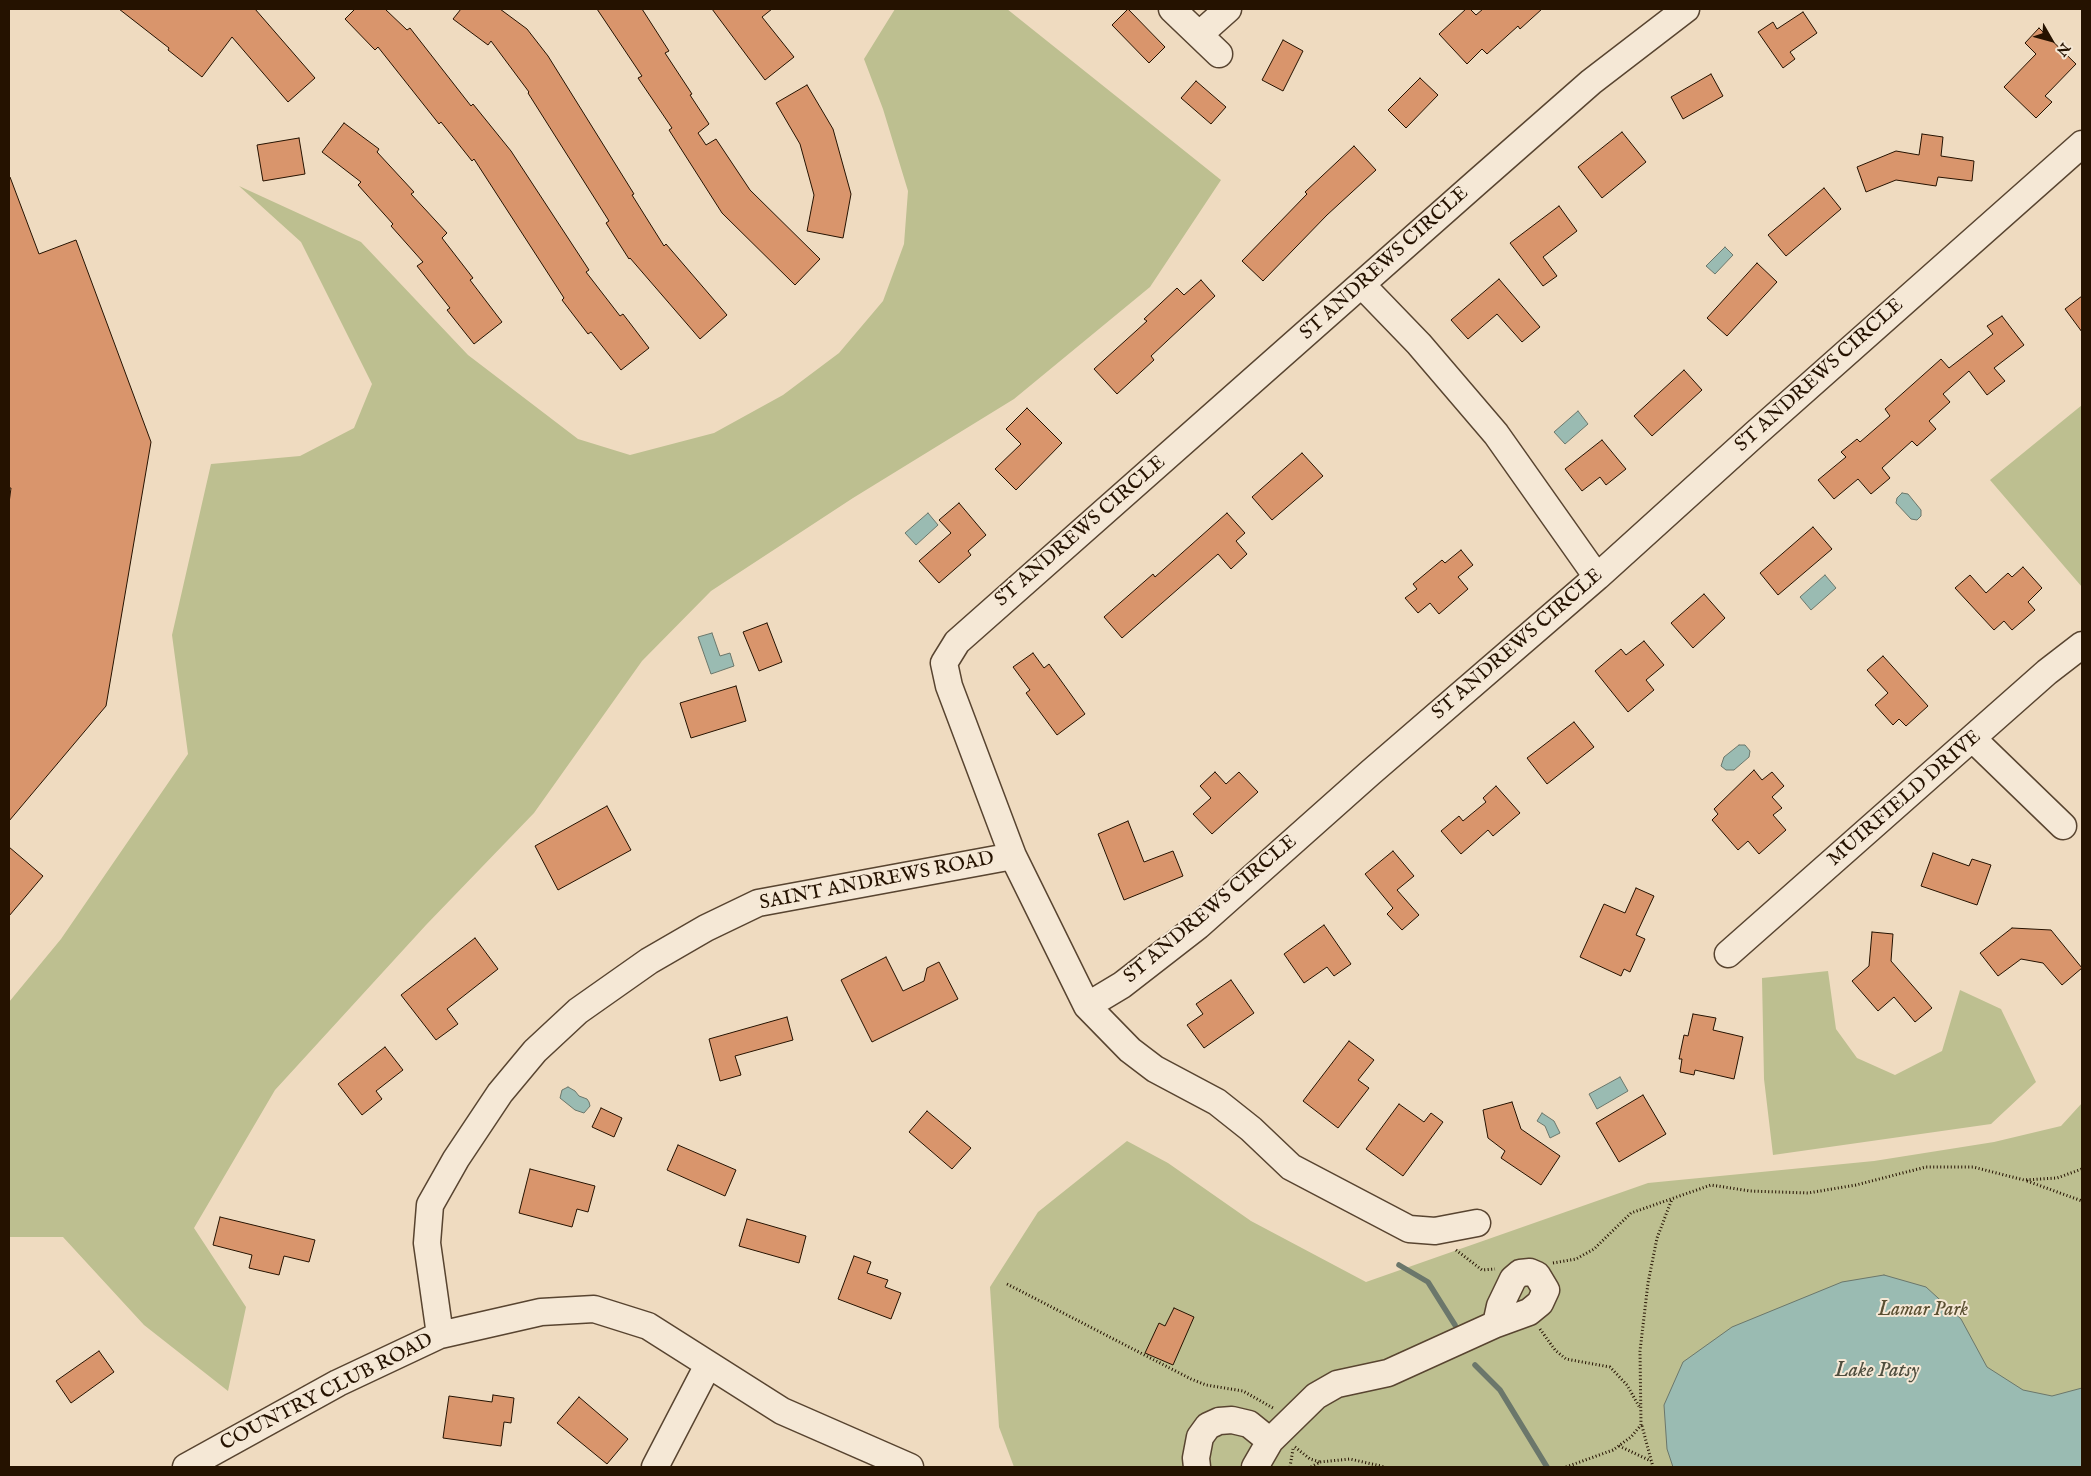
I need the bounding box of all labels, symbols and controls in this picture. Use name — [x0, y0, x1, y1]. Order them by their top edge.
north arrow — [2026, 15, 2076, 65]
text: N — [2052, 39, 2074, 60]
street label: ST ANDREWS CIRCLE — [1296, 182, 1474, 346]
street label: ST ANDREWS CIRCLE — [1731, 294, 1909, 458]
street label: ST ANDREWS CIRCLE — [991, 451, 1171, 613]
street label: ST ANDREWS CIRCLE — [1428, 564, 1608, 726]
street label: MUIRFIELD DRIVE — [1823, 726, 1987, 872]
street label: ST ANDREWS CIRCLE — [1120, 831, 1302, 989]
street label: SAINT ANDREWS ROAD — [758, 847, 996, 917]
park label: Lamar Park — [1878, 1299, 1968, 1323]
street label: COUNTRY CLUB ROAD — [217, 1329, 437, 1457]
water label: Lake Patsy — [1835, 1359, 1919, 1385]

